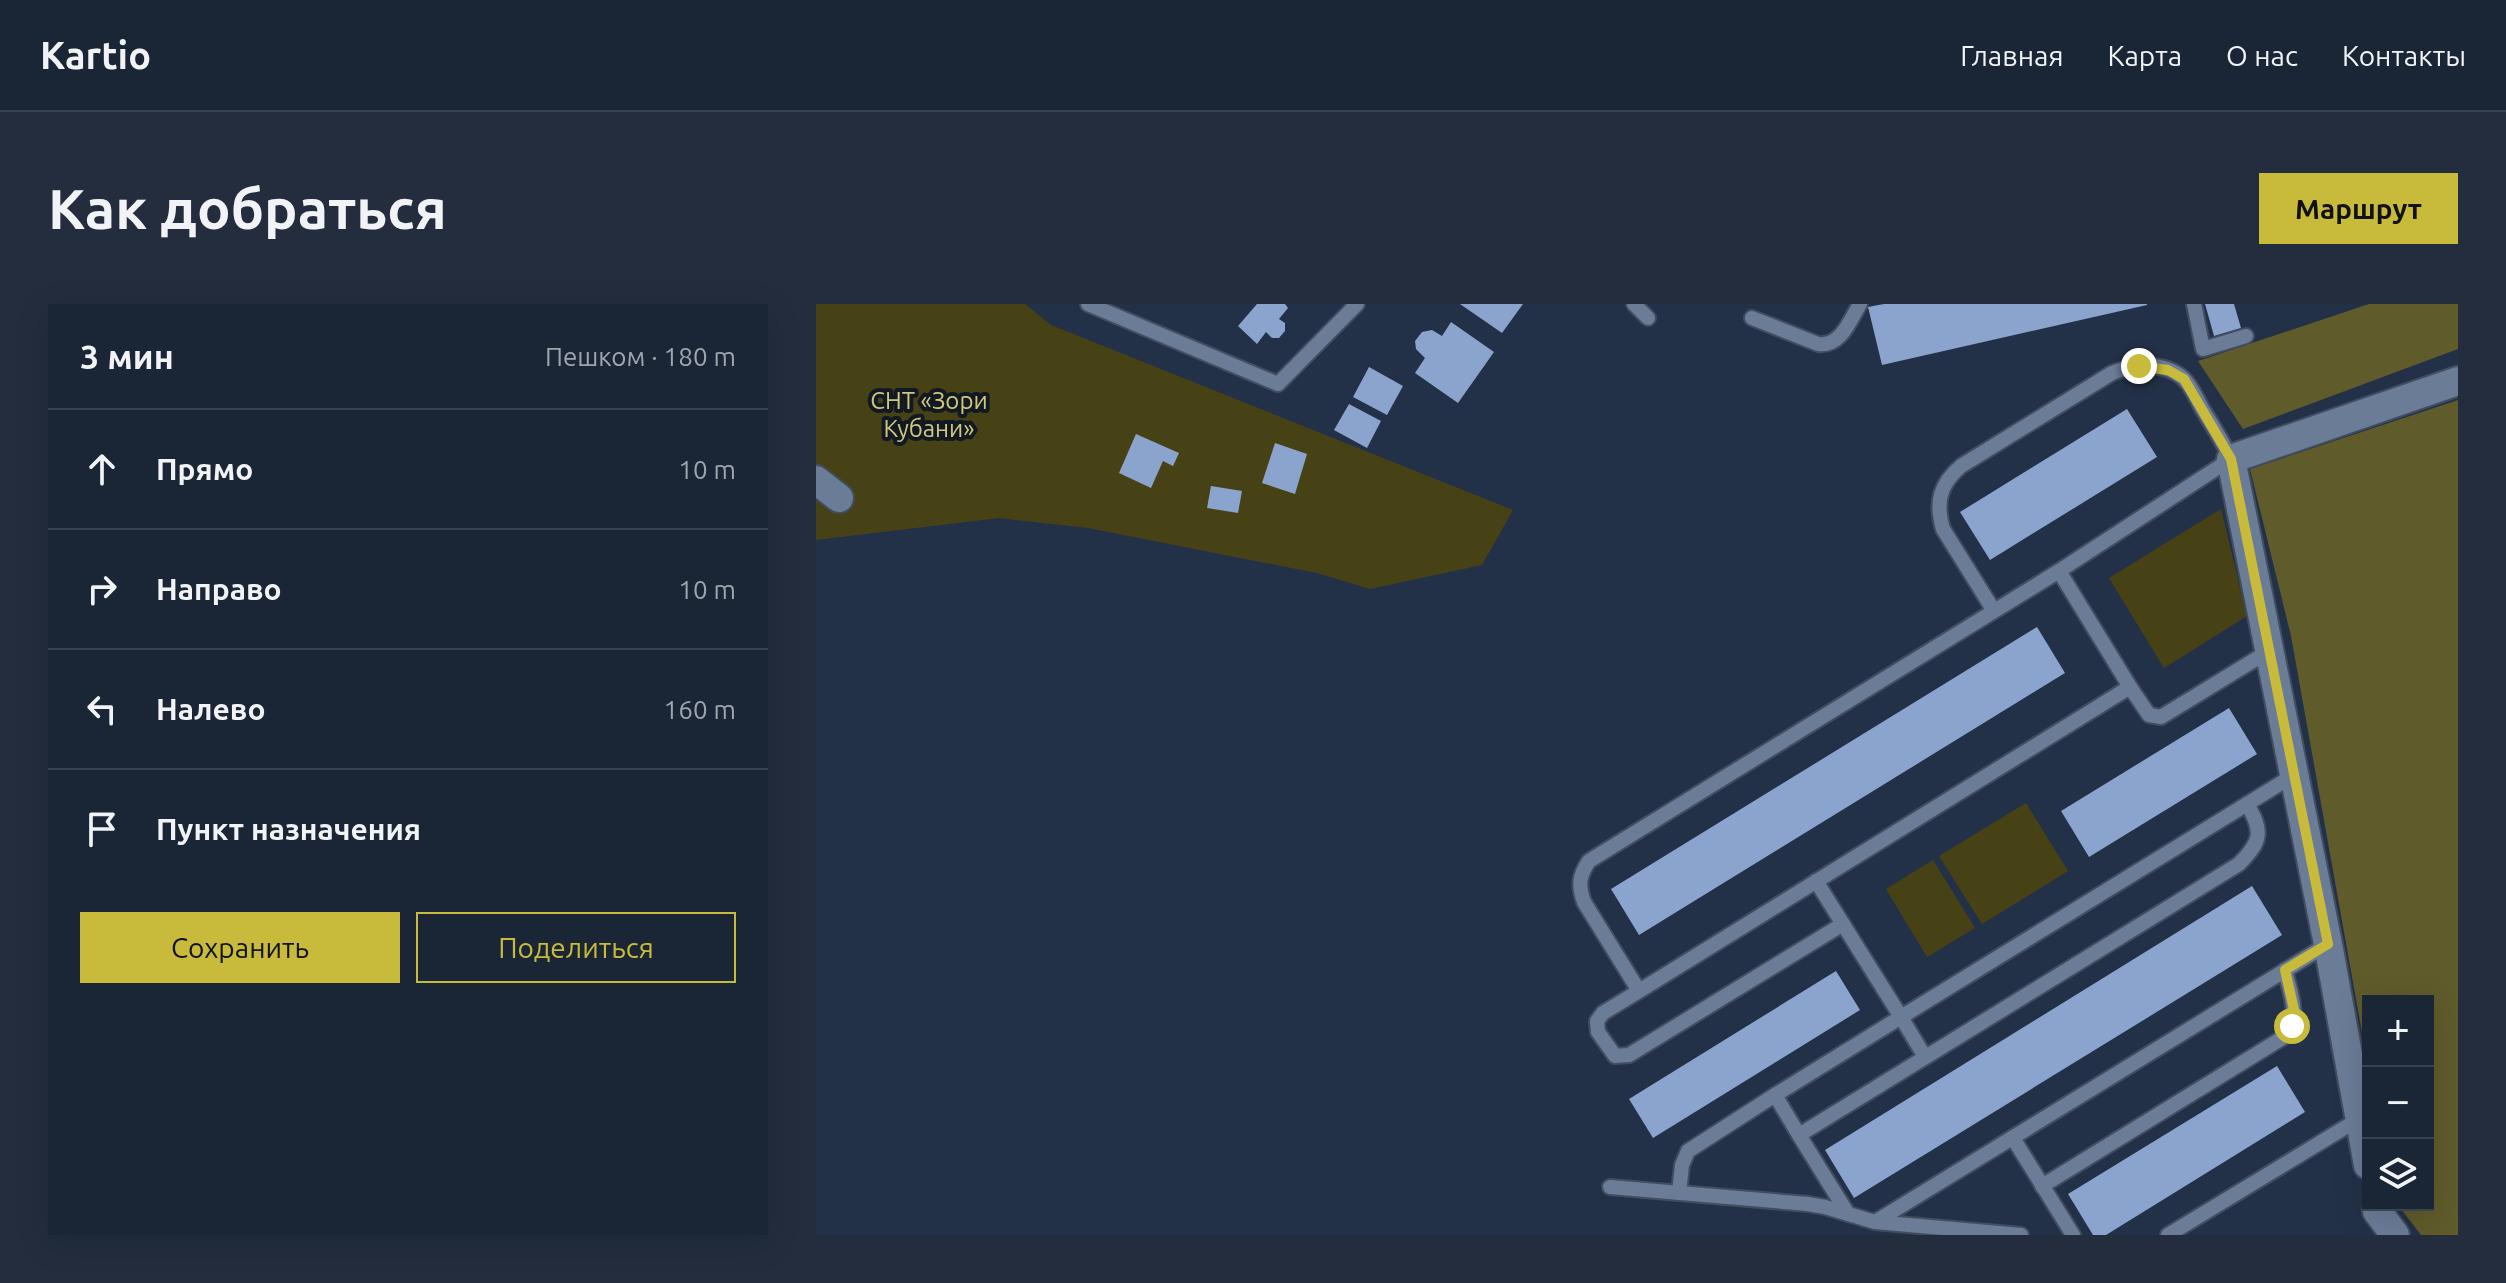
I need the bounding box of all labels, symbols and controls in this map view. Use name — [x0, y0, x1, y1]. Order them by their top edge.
text: Kartio — [40, 34, 151, 76]
text: Главная — [1960, 40, 2063, 71]
text: Карта — [2107, 40, 2182, 71]
text: О нас — [2226, 40, 2298, 71]
text: Контакты — [2342, 40, 2466, 71]
button: Маршрут — [2259, 173, 2458, 244]
text: Как добраться — [48, 177, 447, 240]
text: 3 мин — [80, 337, 174, 375]
text: Пешком · 180 m — [545, 342, 736, 371]
route end — [2121, 348, 2157, 384]
park label: СНТ «Зори Кубани» — [870, 387, 988, 442]
icon: ahead — [80, 447, 124, 491]
text: Прямо — [156, 452, 253, 486]
text: 10 m — [678, 455, 736, 484]
icon: right — [80, 567, 124, 611]
text: Направо — [156, 572, 282, 606]
text: 10 m — [678, 575, 736, 604]
icon: left — [80, 687, 124, 731]
text: Налево — [156, 692, 266, 726]
text: 160 m — [664, 695, 736, 724]
icon: arrive — [80, 807, 124, 851]
text: Пункт назначения — [156, 812, 421, 846]
button: Сохранить — [80, 912, 400, 983]
button: Поделиться — [416, 912, 736, 983]
map controls — [2362, 995, 2434, 1211]
button: + — [2362, 995, 2434, 1067]
route start — [2274, 1008, 2310, 1044]
button: − — [2362, 1067, 2434, 1139]
button: layers — [2362, 1139, 2434, 1211]

